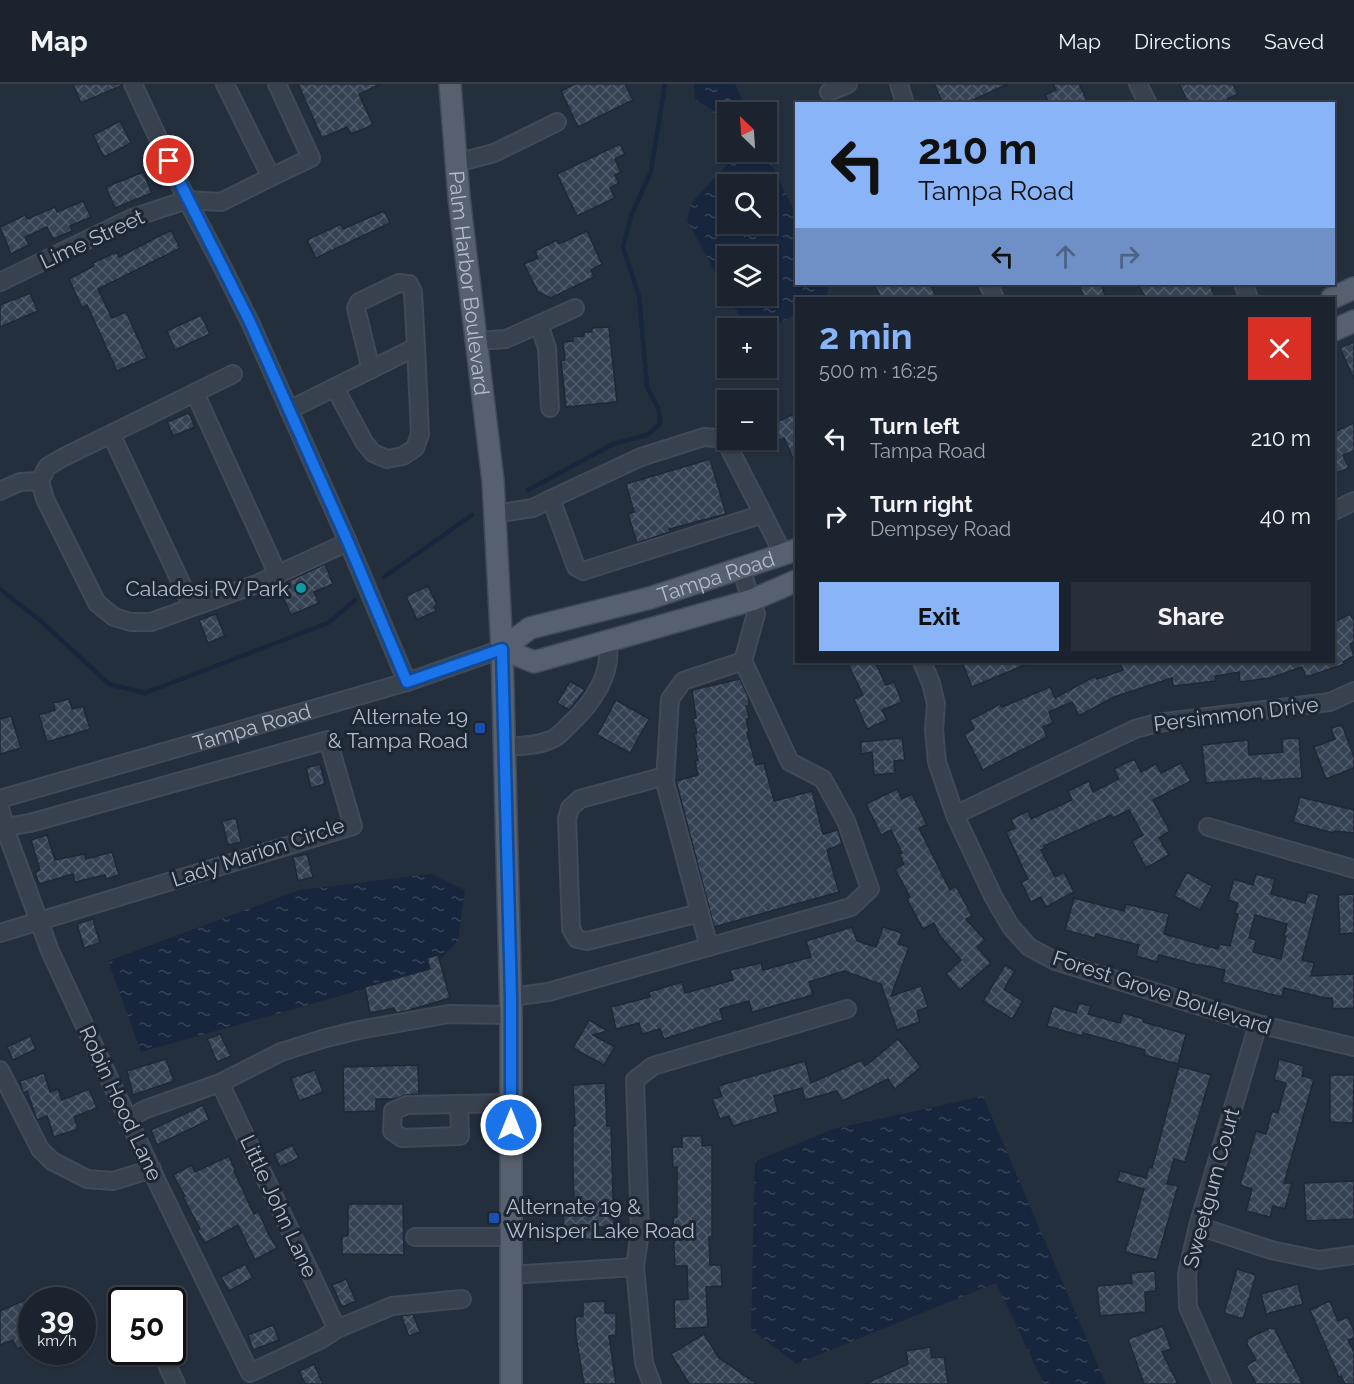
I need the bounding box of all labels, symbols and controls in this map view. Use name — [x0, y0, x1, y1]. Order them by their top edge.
text: Map — [30, 25, 88, 58]
text: Map — [1058, 29, 1101, 54]
text: Directions — [1134, 29, 1231, 54]
text: Saved — [1264, 29, 1324, 54]
north arrow — [717, 102, 777, 162]
map controls — [717, 102, 777, 450]
text: 210 m — [918, 125, 1037, 174]
icon: left — [819, 126, 897, 204]
pin — [143, 135, 194, 186]
icon: arrive — [152, 144, 185, 177]
street label: Palm Harbor Boulevard — [444, 170, 495, 397]
button: search — [717, 174, 777, 234]
text: Tampa Road — [918, 175, 1074, 206]
street label: Lime Street — [36, 204, 148, 274]
icon: left — [986, 240, 1019, 273]
icon: ahead — [1049, 240, 1082, 273]
icon: right — [1112, 240, 1145, 273]
button: layers — [717, 246, 777, 306]
text: 2 min — [819, 315, 912, 357]
button: close — [1248, 317, 1311, 380]
button: + — [717, 318, 777, 378]
text: 500 m · 16:25 — [819, 359, 938, 383]
button: − — [717, 390, 777, 450]
text: Turn left — [870, 413, 960, 439]
icon: left — [819, 422, 852, 455]
text: 210 m — [1251, 425, 1311, 451]
text: Tampa Road — [870, 439, 986, 463]
text: Turn right — [870, 491, 973, 517]
icon: right — [819, 500, 852, 533]
text: 40 m — [1260, 503, 1311, 529]
text: Dempsey Road — [870, 517, 1011, 541]
street label: Tampa Road — [654, 545, 777, 607]
place label: Caladesi RV Park — [125, 576, 289, 601]
marker: Caladesi RV Park — [294, 581, 308, 595]
button: Exit — [819, 582, 1059, 651]
button: Share — [1071, 582, 1311, 651]
street label: Persimmon Drive — [1152, 691, 1320, 737]
street label: Tampa Road — [190, 698, 314, 755]
place label: Alternate 19 & Tampa Road — [328, 704, 468, 753]
marker: Alternate 19 & Tampa Road — [473, 721, 487, 735]
street label: Lady Marion Circle — [168, 812, 348, 892]
street label: Forest Grove Boulevard — [1050, 945, 1274, 1039]
street label: Robin Hood Lane — [74, 1022, 168, 1184]
position arrow — [479, 1093, 543, 1157]
street label: Sweetgum Court — [1178, 1105, 1244, 1271]
street label: Little John Lane — [235, 1131, 323, 1281]
place label: Alternate 19 & Whisper Lake Road — [506, 1194, 695, 1243]
marker: Alternate 19 & Whisper Lake Road — [487, 1211, 501, 1225]
speed limit sign: 50 — [108, 1287, 186, 1365]
text: 39 — [40, 1301, 74, 1336]
text: km/h — [37, 1332, 77, 1350]

